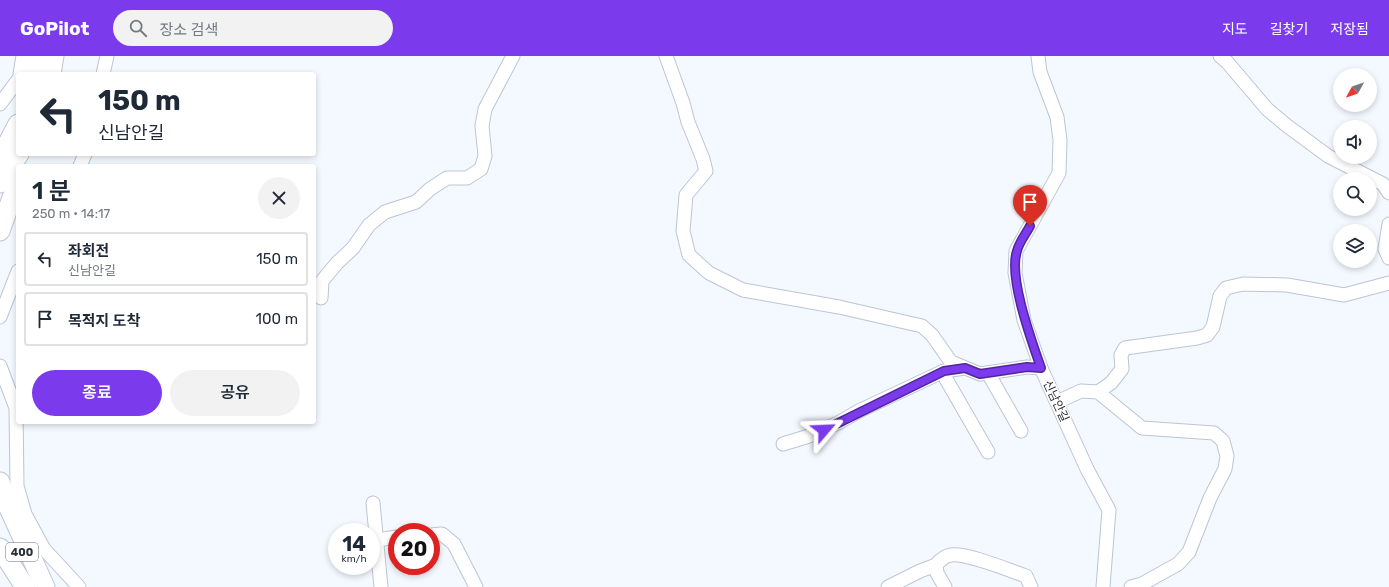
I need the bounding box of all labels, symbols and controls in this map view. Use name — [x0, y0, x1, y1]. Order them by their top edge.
search box — [113, 10, 393, 46]
text: GoPilot — [20, 17, 89, 40]
icon: search — [127, 17, 149, 39]
text: 장소 검색 — [159, 21, 218, 39]
text: 지도 — [1222, 21, 1248, 38]
text: 길찾기 — [1270, 21, 1308, 38]
text: 저장됨 — [1330, 21, 1369, 38]
north arrow — [1333, 68, 1377, 112]
map controls — [1333, 68, 1377, 268]
text: 150 m — [98, 84, 181, 117]
icon: left — [32, 88, 84, 140]
button: sound — [1333, 120, 1377, 164]
text: 신남안길 — [98, 122, 164, 144]
button: search — [1333, 172, 1377, 216]
text: 1 분 — [32, 177, 71, 205]
button: close — [258, 177, 300, 219]
pin — [1013, 185, 1047, 226]
icon: arrive — [1019, 191, 1041, 213]
text: 250 m · 14:17 — [32, 206, 110, 221]
button: layers — [1333, 224, 1377, 268]
text: 좌회전 — [68, 242, 109, 260]
icon: left — [34, 248, 56, 270]
text: 150 m — [256, 250, 298, 268]
text: 신남안길 — [68, 263, 116, 278]
icon: arrive — [34, 308, 56, 330]
text: 100 m — [256, 310, 298, 328]
text: 목적지 도착 — [68, 312, 140, 330]
button: 종료 — [32, 370, 162, 416]
button: 공유 — [170, 370, 300, 416]
street label: 신남안길 — [1040, 378, 1072, 424]
position arrow — [803, 409, 845, 451]
speed limit sign: 20 — [388, 523, 440, 575]
text: 14 — [342, 532, 366, 556]
road number: 400 — [6, 543, 38, 561]
text: km/h — [342, 553, 366, 565]

